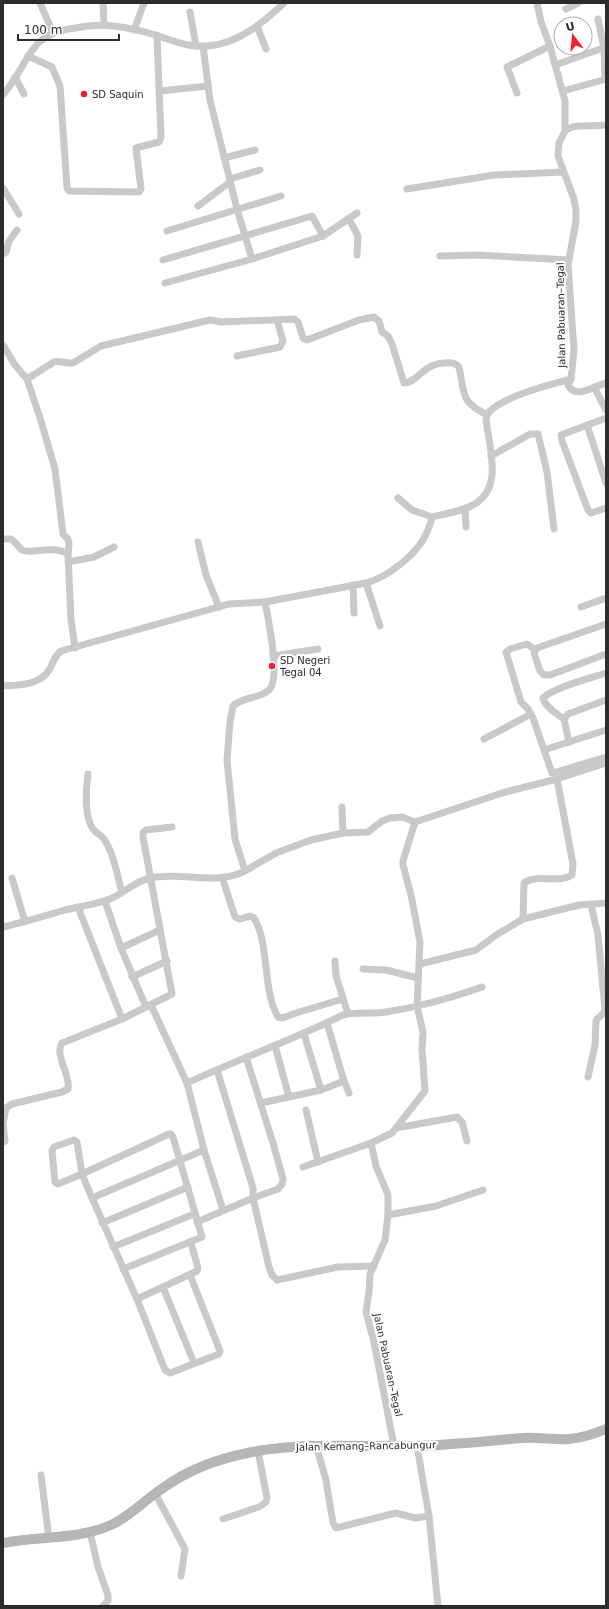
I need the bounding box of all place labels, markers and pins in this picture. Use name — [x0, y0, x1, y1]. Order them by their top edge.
marker: SD Saquin — [79, 89, 89, 99]
place label: SD Saquin — [92, 89, 144, 100]
place label: SD Negeri Tegal 04 — [279, 655, 330, 678]
marker: SD Negeri Tegal 04 — [267, 661, 277, 671]

